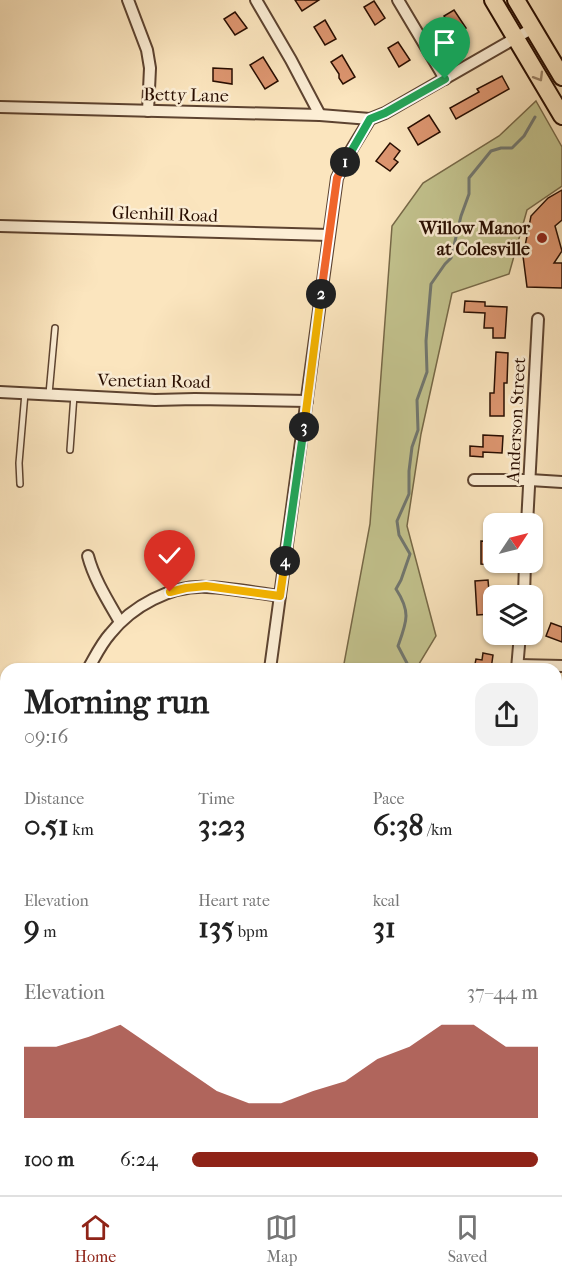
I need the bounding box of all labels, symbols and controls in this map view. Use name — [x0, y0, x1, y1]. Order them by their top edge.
pin — [419, 17, 470, 79]
icon: arrive — [428, 26, 461, 59]
one-way arrow — [532, 71, 544, 81]
street label: Betty Lane — [143, 84, 229, 107]
pin: 1 — [330, 147, 360, 177]
text: 1 — [342, 152, 348, 171]
street label: Glenhill Road — [112, 202, 219, 227]
place label: Willow Manor at Colesville — [418, 218, 530, 260]
marker: Willow Manor at Colesville — [535, 231, 549, 245]
pin: 2 — [306, 279, 336, 309]
text: 2 — [317, 284, 325, 303]
street label: Anderson Street — [503, 356, 530, 484]
street label: Venetian Road — [96, 370, 211, 393]
pin: 3 — [289, 412, 319, 442]
text: 3 — [301, 417, 307, 436]
north arrow — [483, 513, 543, 573]
map controls — [483, 513, 543, 645]
pin — [144, 530, 195, 592]
icon: check — [153, 539, 186, 572]
pin: 4 — [270, 546, 300, 576]
text: 4 — [280, 551, 290, 570]
button: layers — [483, 585, 543, 645]
text: Morning run — [24, 683, 209, 722]
button: share — [475, 683, 538, 746]
text: 09:16 — [24, 725, 68, 748]
text: Distance — [24, 789, 84, 808]
text: Time — [198, 789, 235, 808]
text: Pace — [373, 789, 405, 808]
text: 0.51 — [24, 808, 69, 843]
text: 3:23 — [198, 808, 246, 843]
text: 6:38 — [373, 808, 424, 843]
text: km — [69, 820, 94, 839]
text: /km — [424, 820, 452, 839]
text: Elevation — [24, 891, 89, 910]
text: Heart rate — [198, 891, 270, 910]
text: kcal — [373, 891, 400, 910]
text: 9 — [24, 910, 40, 945]
text: 135 — [198, 910, 234, 945]
text: 31 — [373, 910, 396, 945]
text: m — [40, 922, 56, 941]
text: bpm — [234, 922, 268, 941]
text: Elevation — [24, 981, 105, 1004]
text: 37–44 m — [467, 981, 538, 1004]
text: 100 m — [24, 1148, 74, 1171]
text: 6:24 — [120, 1148, 158, 1171]
tab: Home — [75, 1211, 116, 1266]
tab: Map — [265, 1211, 298, 1266]
tab: Saved — [448, 1211, 487, 1266]

